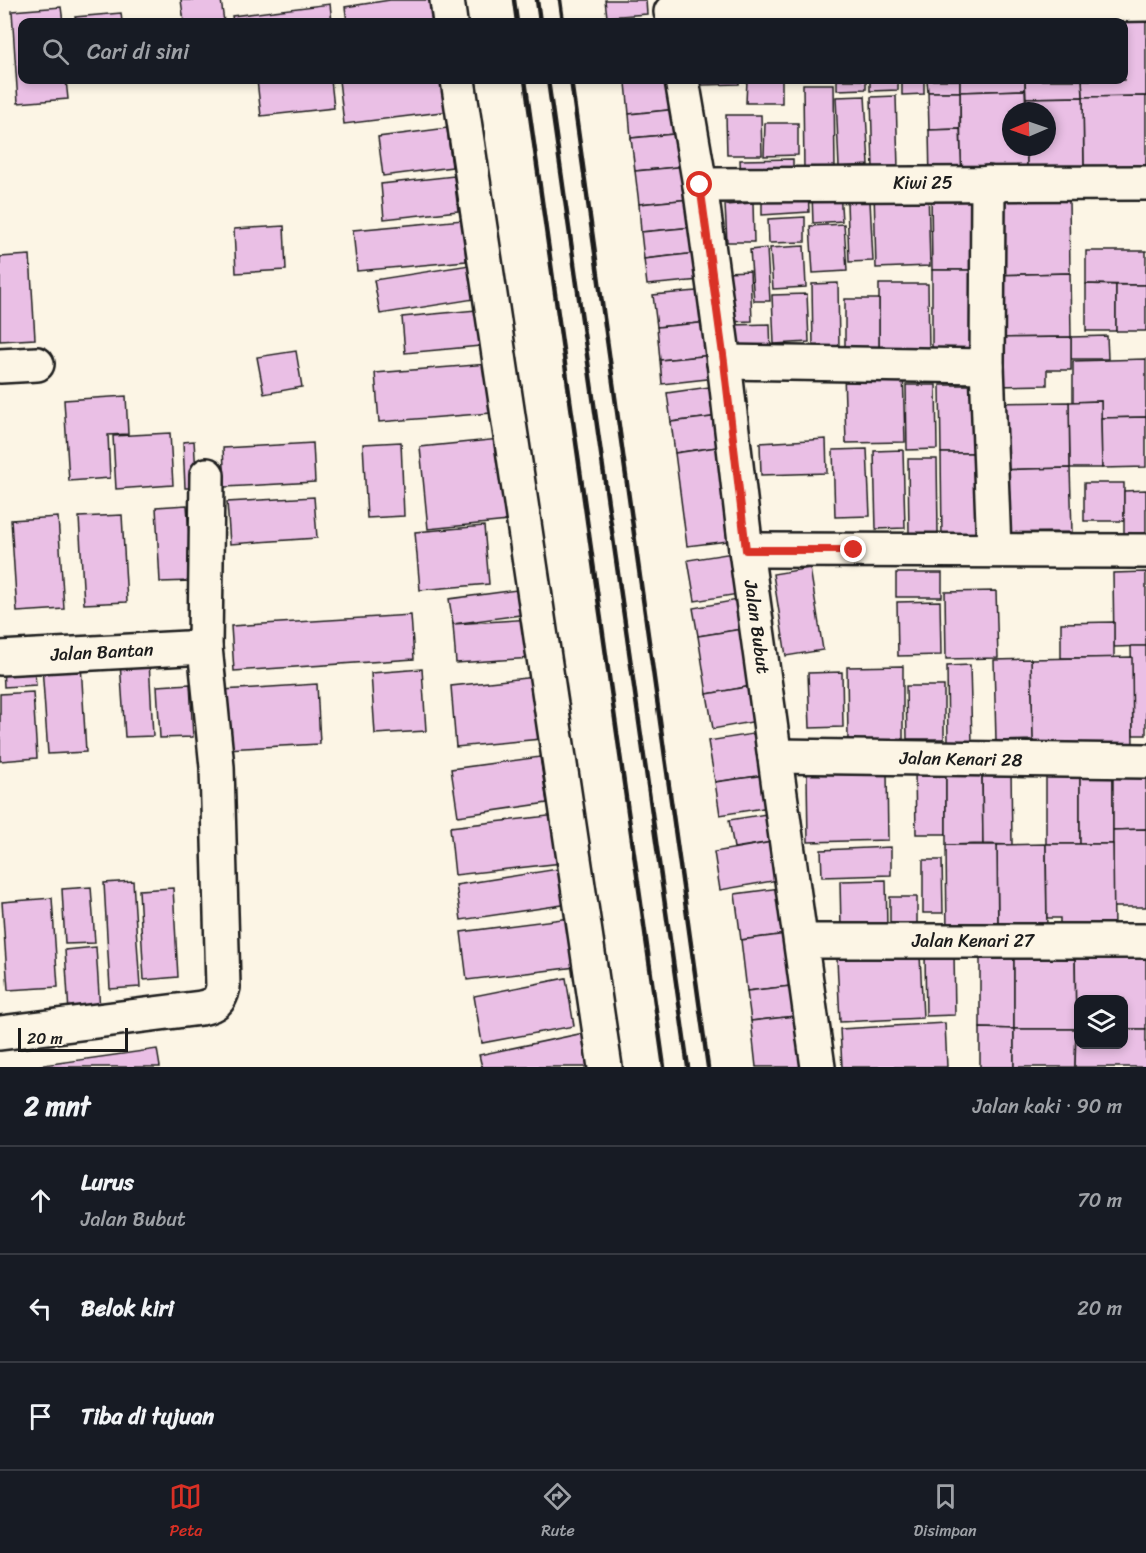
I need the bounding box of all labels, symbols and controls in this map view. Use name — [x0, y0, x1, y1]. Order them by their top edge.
search box — [18, 18, 1128, 84]
text: Cari di sini — [87, 32, 189, 71]
icon: search — [39, 35, 72, 68]
north arrow — [1002, 102, 1056, 156]
street label: Kiwi 25 — [893, 167, 953, 199]
route start — [686, 171, 712, 197]
route end — [840, 536, 866, 562]
street label: Jalan Bubut — [734, 577, 779, 676]
street label: Jalan Bantan — [49, 633, 155, 671]
street label: Jalan Kenari 28 — [898, 742, 1023, 776]
street label: Jalan Kenari 27 — [911, 925, 1036, 957]
map controls — [1074, 995, 1128, 1049]
button: layers — [1074, 995, 1128, 1049]
text: 20 m — [27, 1024, 63, 1053]
scale bar — [18, 1025, 128, 1052]
text: 2 mnt — [24, 1083, 90, 1129]
text: Jalan kaki · 90 m — [973, 1089, 1122, 1124]
text: Lurus — [81, 1163, 134, 1202]
text: 70 m — [1077, 1183, 1122, 1218]
icon: ahead — [24, 1184, 57, 1217]
text: Jalan Bubut — [81, 1202, 186, 1237]
text: Belok kiri — [81, 1289, 174, 1328]
text: 20 m — [1077, 1291, 1122, 1326]
icon: left — [24, 1292, 57, 1325]
text: Tiba di tujuan — [81, 1397, 214, 1436]
icon: arrive — [24, 1400, 57, 1433]
tab: Peta — [169, 1480, 202, 1545]
tab: Rute — [541, 1480, 575, 1545]
tab: Disimpan — [913, 1480, 977, 1545]

